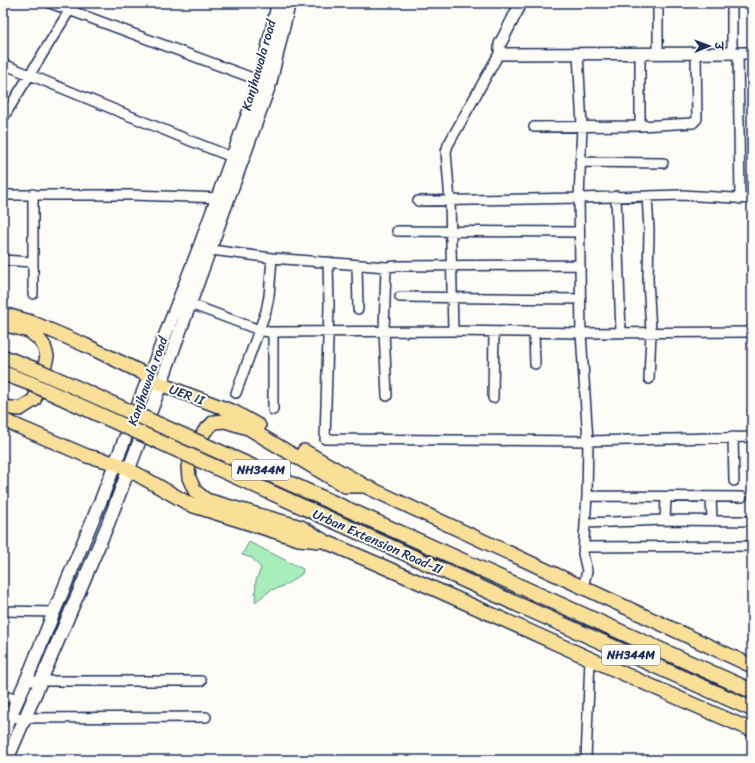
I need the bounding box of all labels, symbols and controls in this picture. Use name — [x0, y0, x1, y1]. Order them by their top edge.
street label: Kanjhawala road — [235, 16, 283, 113]
north arrow — [689, 26, 729, 66]
text: उ — [709, 41, 728, 51]
street label: Kanjhawala road — [121, 332, 175, 429]
street label: UER II — [166, 377, 209, 412]
road number: NH344M — [232, 460, 290, 480]
street label: Urban Extension Road-II — [309, 502, 447, 581]
road number: NH344M — [602, 645, 660, 665]

